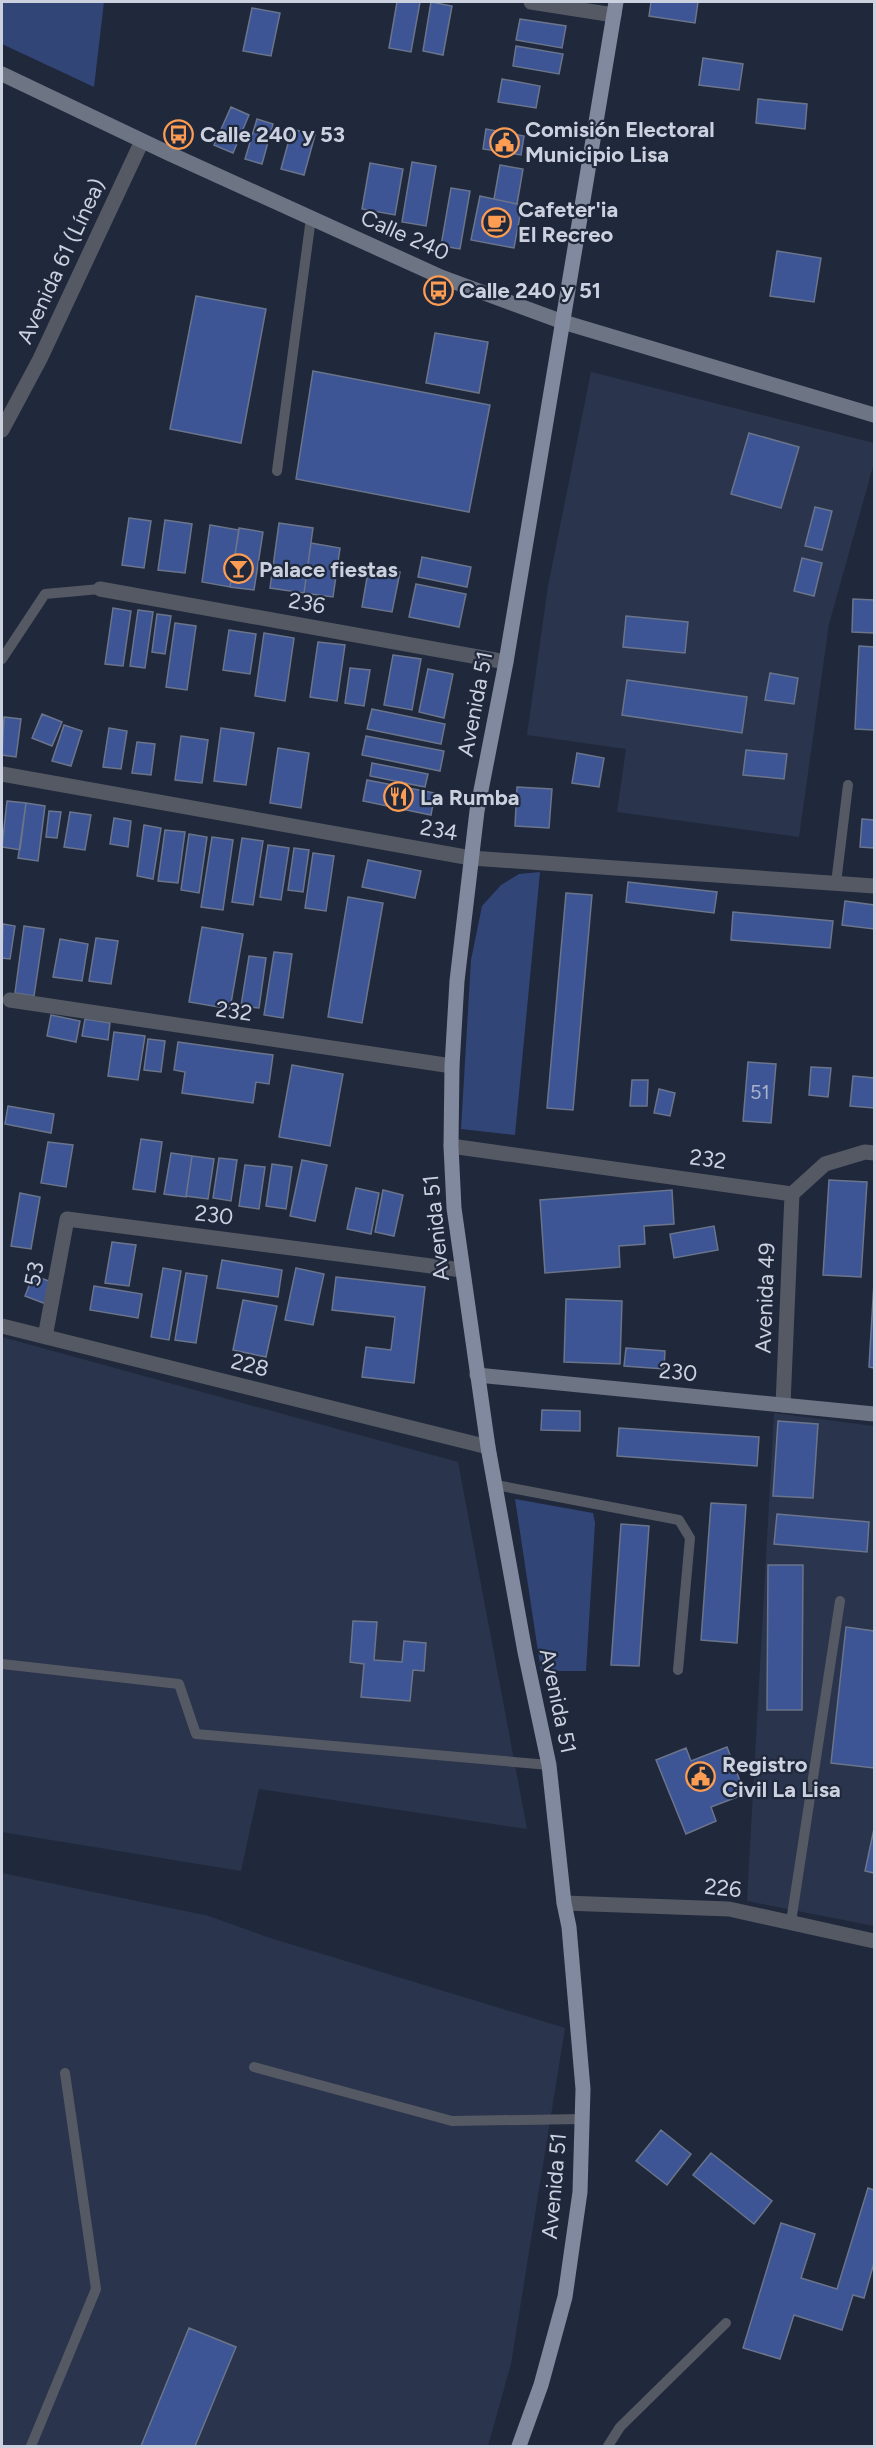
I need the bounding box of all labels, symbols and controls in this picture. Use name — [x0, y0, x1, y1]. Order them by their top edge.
place label: Comisión Electoral Municipio Lisa — [525, 116, 715, 168]
bus stop icon: Calle 240 y 53 — [163, 118, 195, 150]
place label: Calle 240 y 53 — [200, 121, 345, 148]
public building icon: Comisión Electoral Municipio Lisa — [488, 126, 520, 158]
street label: Avenida 61 (Línea) — [11, 174, 111, 348]
place label: Cafeter'ia El Recreo — [518, 196, 618, 248]
street label: Calle 240 — [356, 203, 454, 267]
cafe icon: Cafeter'ia El Recreo — [481, 206, 513, 238]
bus stop icon: Calle 240 y 51 — [422, 274, 454, 306]
place label: Calle 240 y 51 — [459, 277, 601, 304]
bar icon: Palace fiestas — [222, 553, 254, 585]
place label: Palace fiestas — [259, 556, 398, 583]
street label: 236 — [287, 587, 327, 619]
street label: Avenida 51 — [452, 649, 498, 759]
restaurant icon: La Rumba — [383, 781, 415, 813]
place label: La Rumba — [420, 784, 519, 811]
street label: 234 — [418, 813, 460, 847]
street label: 232 — [214, 995, 254, 1027]
house number: 51 — [750, 1080, 770, 1104]
street label: 232 — [688, 1143, 728, 1175]
street label: Avenida 51 — [417, 1174, 455, 1282]
street label: 230 — [193, 1199, 235, 1231]
street label: Avenida 49 — [750, 1242, 780, 1354]
street label: 53 — [18, 1259, 50, 1289]
street label: 228 — [228, 1347, 272, 1383]
street label: 230 — [658, 1357, 698, 1387]
street label: Avenida 51 — [534, 1646, 582, 1756]
place label: Registro Civil La Lisa — [722, 1751, 841, 1803]
public building icon: Registro Civil La Lisa — [685, 1761, 717, 1793]
street label: 226 — [703, 1873, 743, 1903]
street label: Avenida 51 — [536, 2132, 572, 2240]

